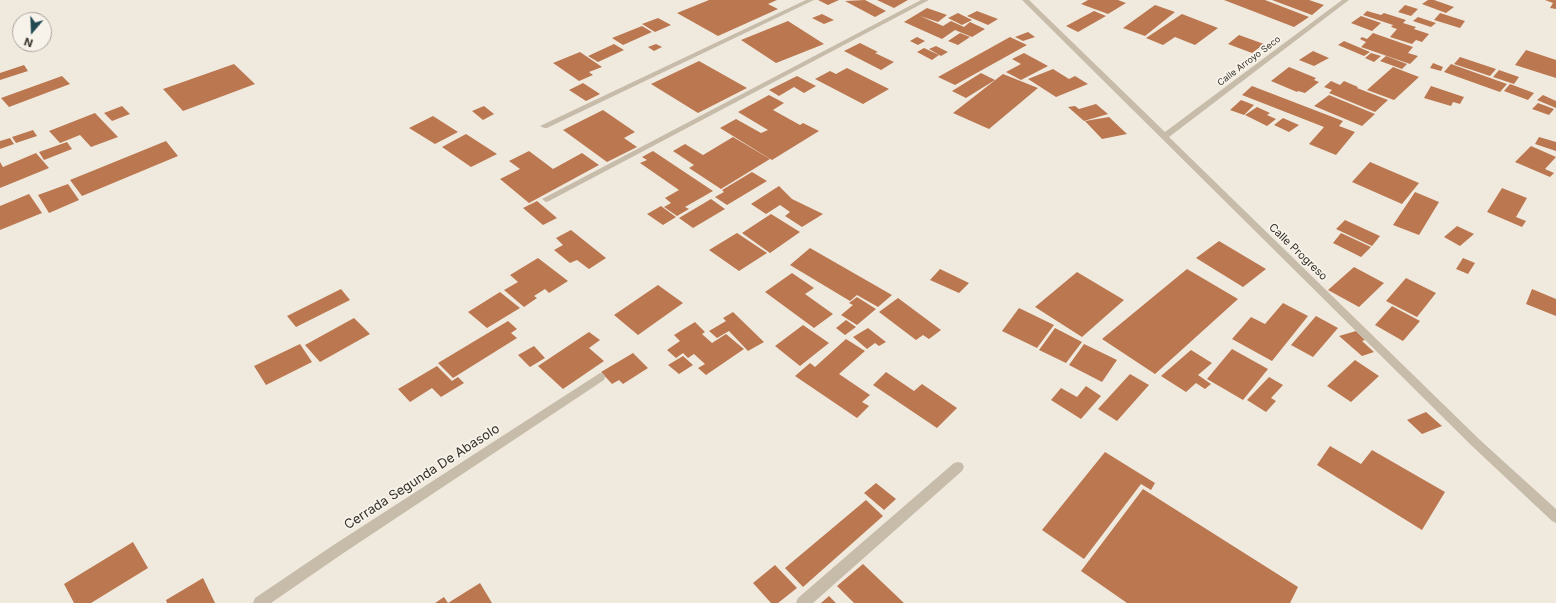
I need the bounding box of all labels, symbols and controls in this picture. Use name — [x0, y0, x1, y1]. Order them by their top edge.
north arrow — [12, 12, 52, 52]
text: N — [22, 34, 35, 50]
street label: Calle Arroyo Seco — [1215, 34, 1283, 88]
street label: Calle Progreso — [1266, 221, 1330, 283]
street label: Cerrada Segunda De Abasolo — [341, 421, 503, 533]

